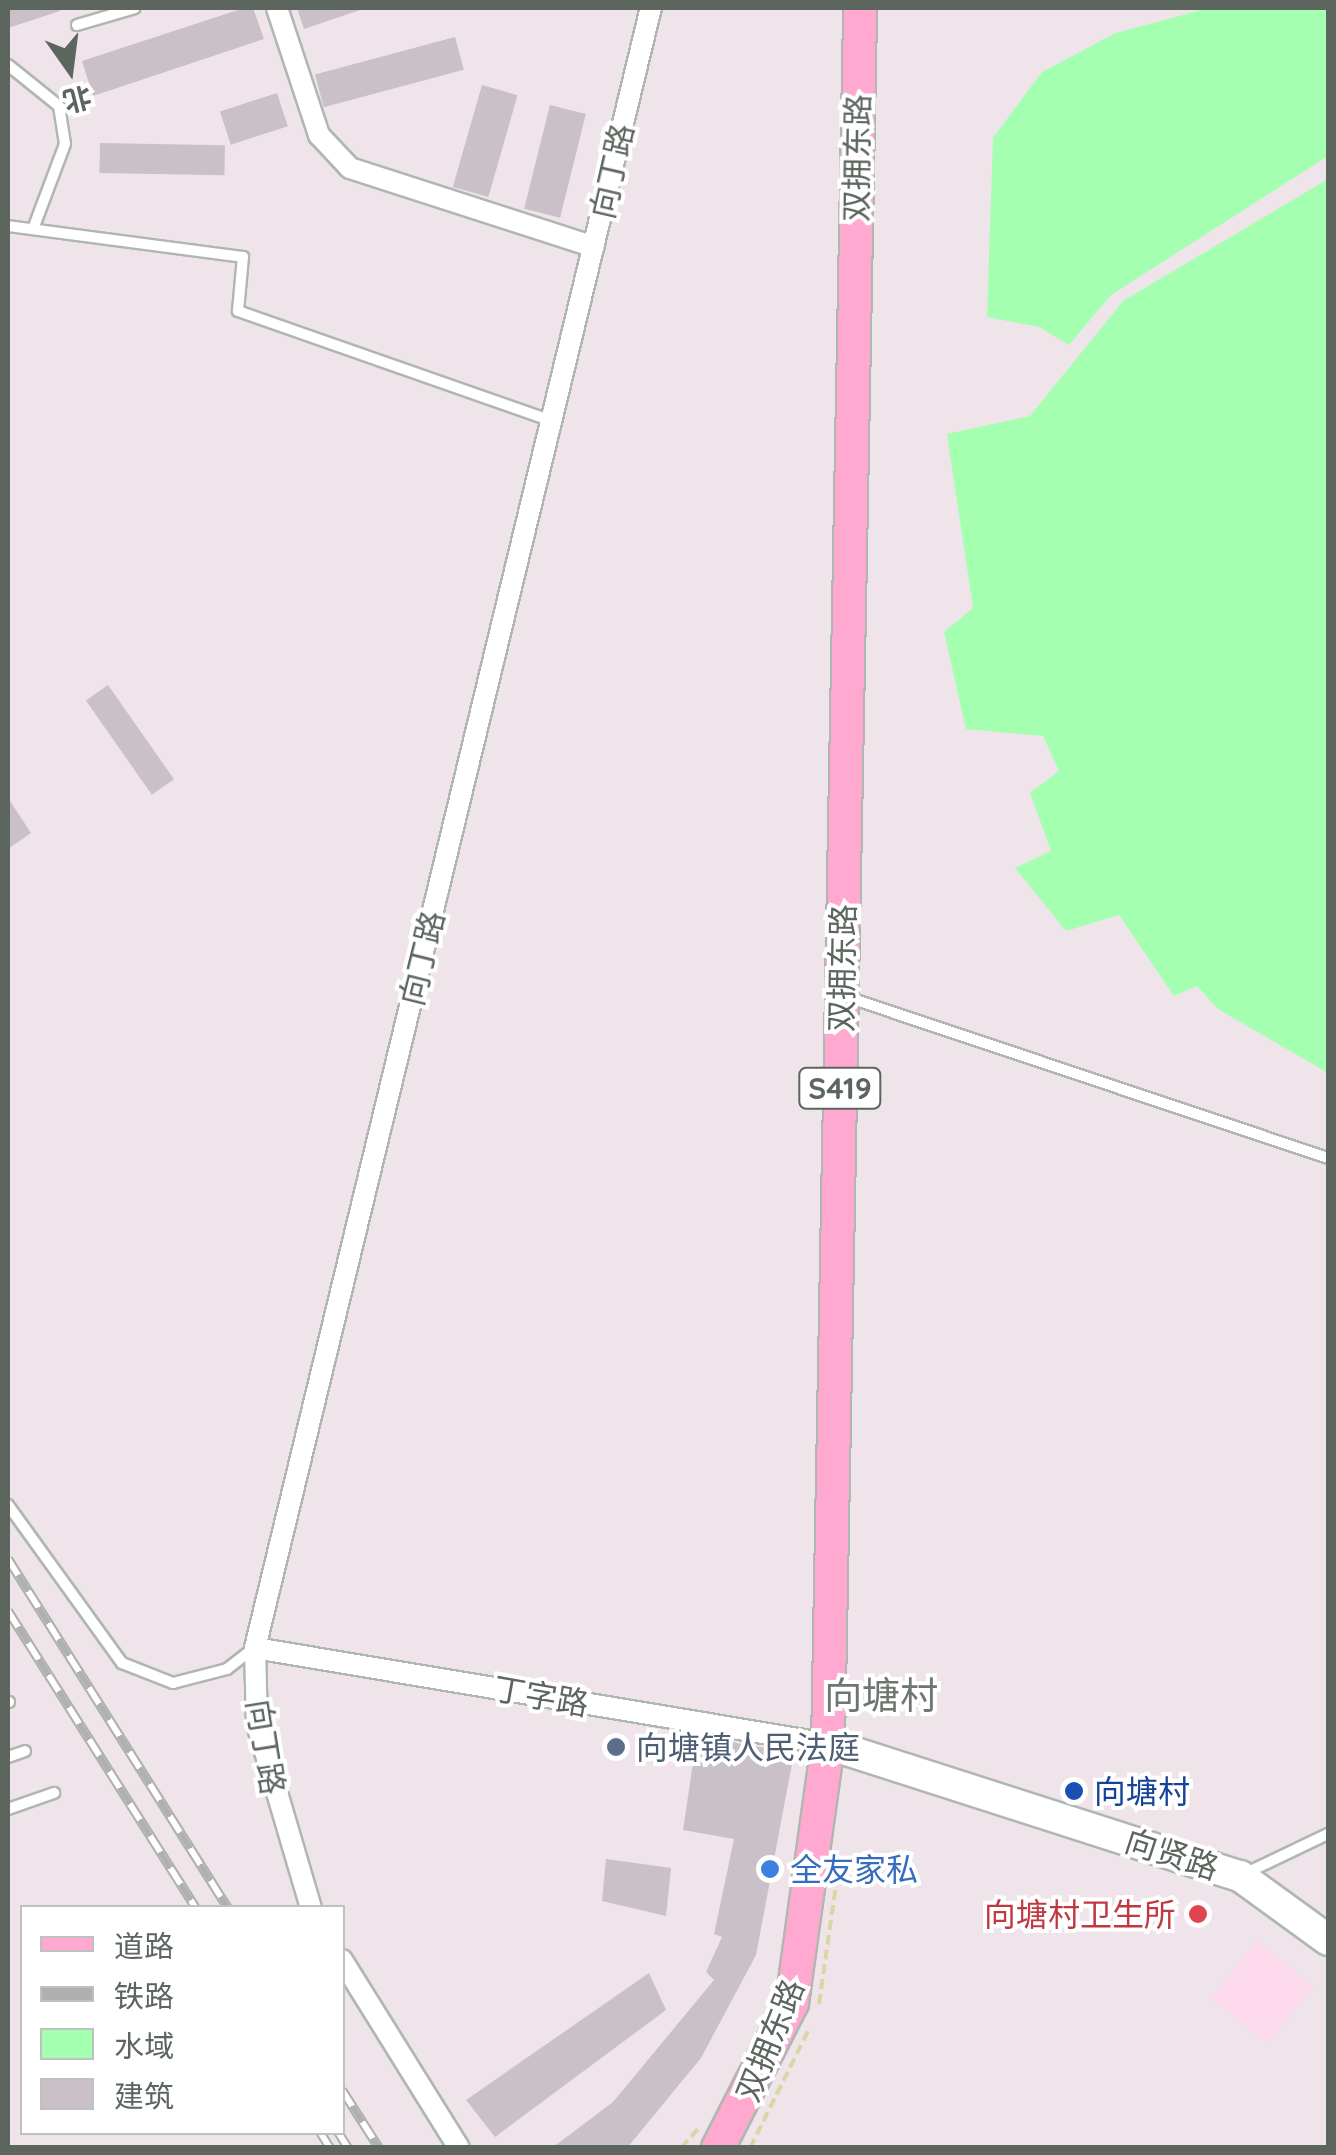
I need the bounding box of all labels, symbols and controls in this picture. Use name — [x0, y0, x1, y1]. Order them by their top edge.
north arrow — [20, 20, 120, 120]
text: 北 — [60, 79, 95, 120]
street label: 双拥东路 — [837, 94, 877, 222]
street label: 向丁路 — [582, 120, 642, 222]
street label: 双拥东路 — [822, 904, 862, 1032]
street label: 向丁路 — [392, 907, 452, 1009]
road number: S419 — [798, 1063, 882, 1113]
street label: 丁字路 — [490, 1669, 592, 1723]
district label: 向塘村 — [824, 1673, 938, 1719]
street label: 向丁路 — [240, 1697, 292, 1797]
place label: 向塘镇人民法庭 — [636, 1728, 860, 1766]
marker: 向塘镇人民法庭 — [605, 1736, 627, 1758]
place label: 向塘村 — [1094, 1772, 1190, 1810]
marker: 向塘村 — [1063, 1780, 1085, 1802]
street label: 向贤路 — [1120, 1821, 1224, 1887]
place label: 全友家私 — [790, 1850, 918, 1888]
marker: 全友家私 — [759, 1858, 781, 1880]
place label: 向塘村卫生所 — [984, 1895, 1176, 1933]
marker: 向塘村卫生所 — [1185, 1901, 1211, 1927]
legend — [20, 1905, 345, 2135]
text: 道路 — [114, 1927, 174, 1965]
street label: 双拥东路 — [728, 1973, 812, 2107]
text: 铁路 — [114, 1977, 174, 2015]
text: 水域 — [114, 2027, 174, 2065]
text: 建筑 — [114, 2077, 174, 2115]

